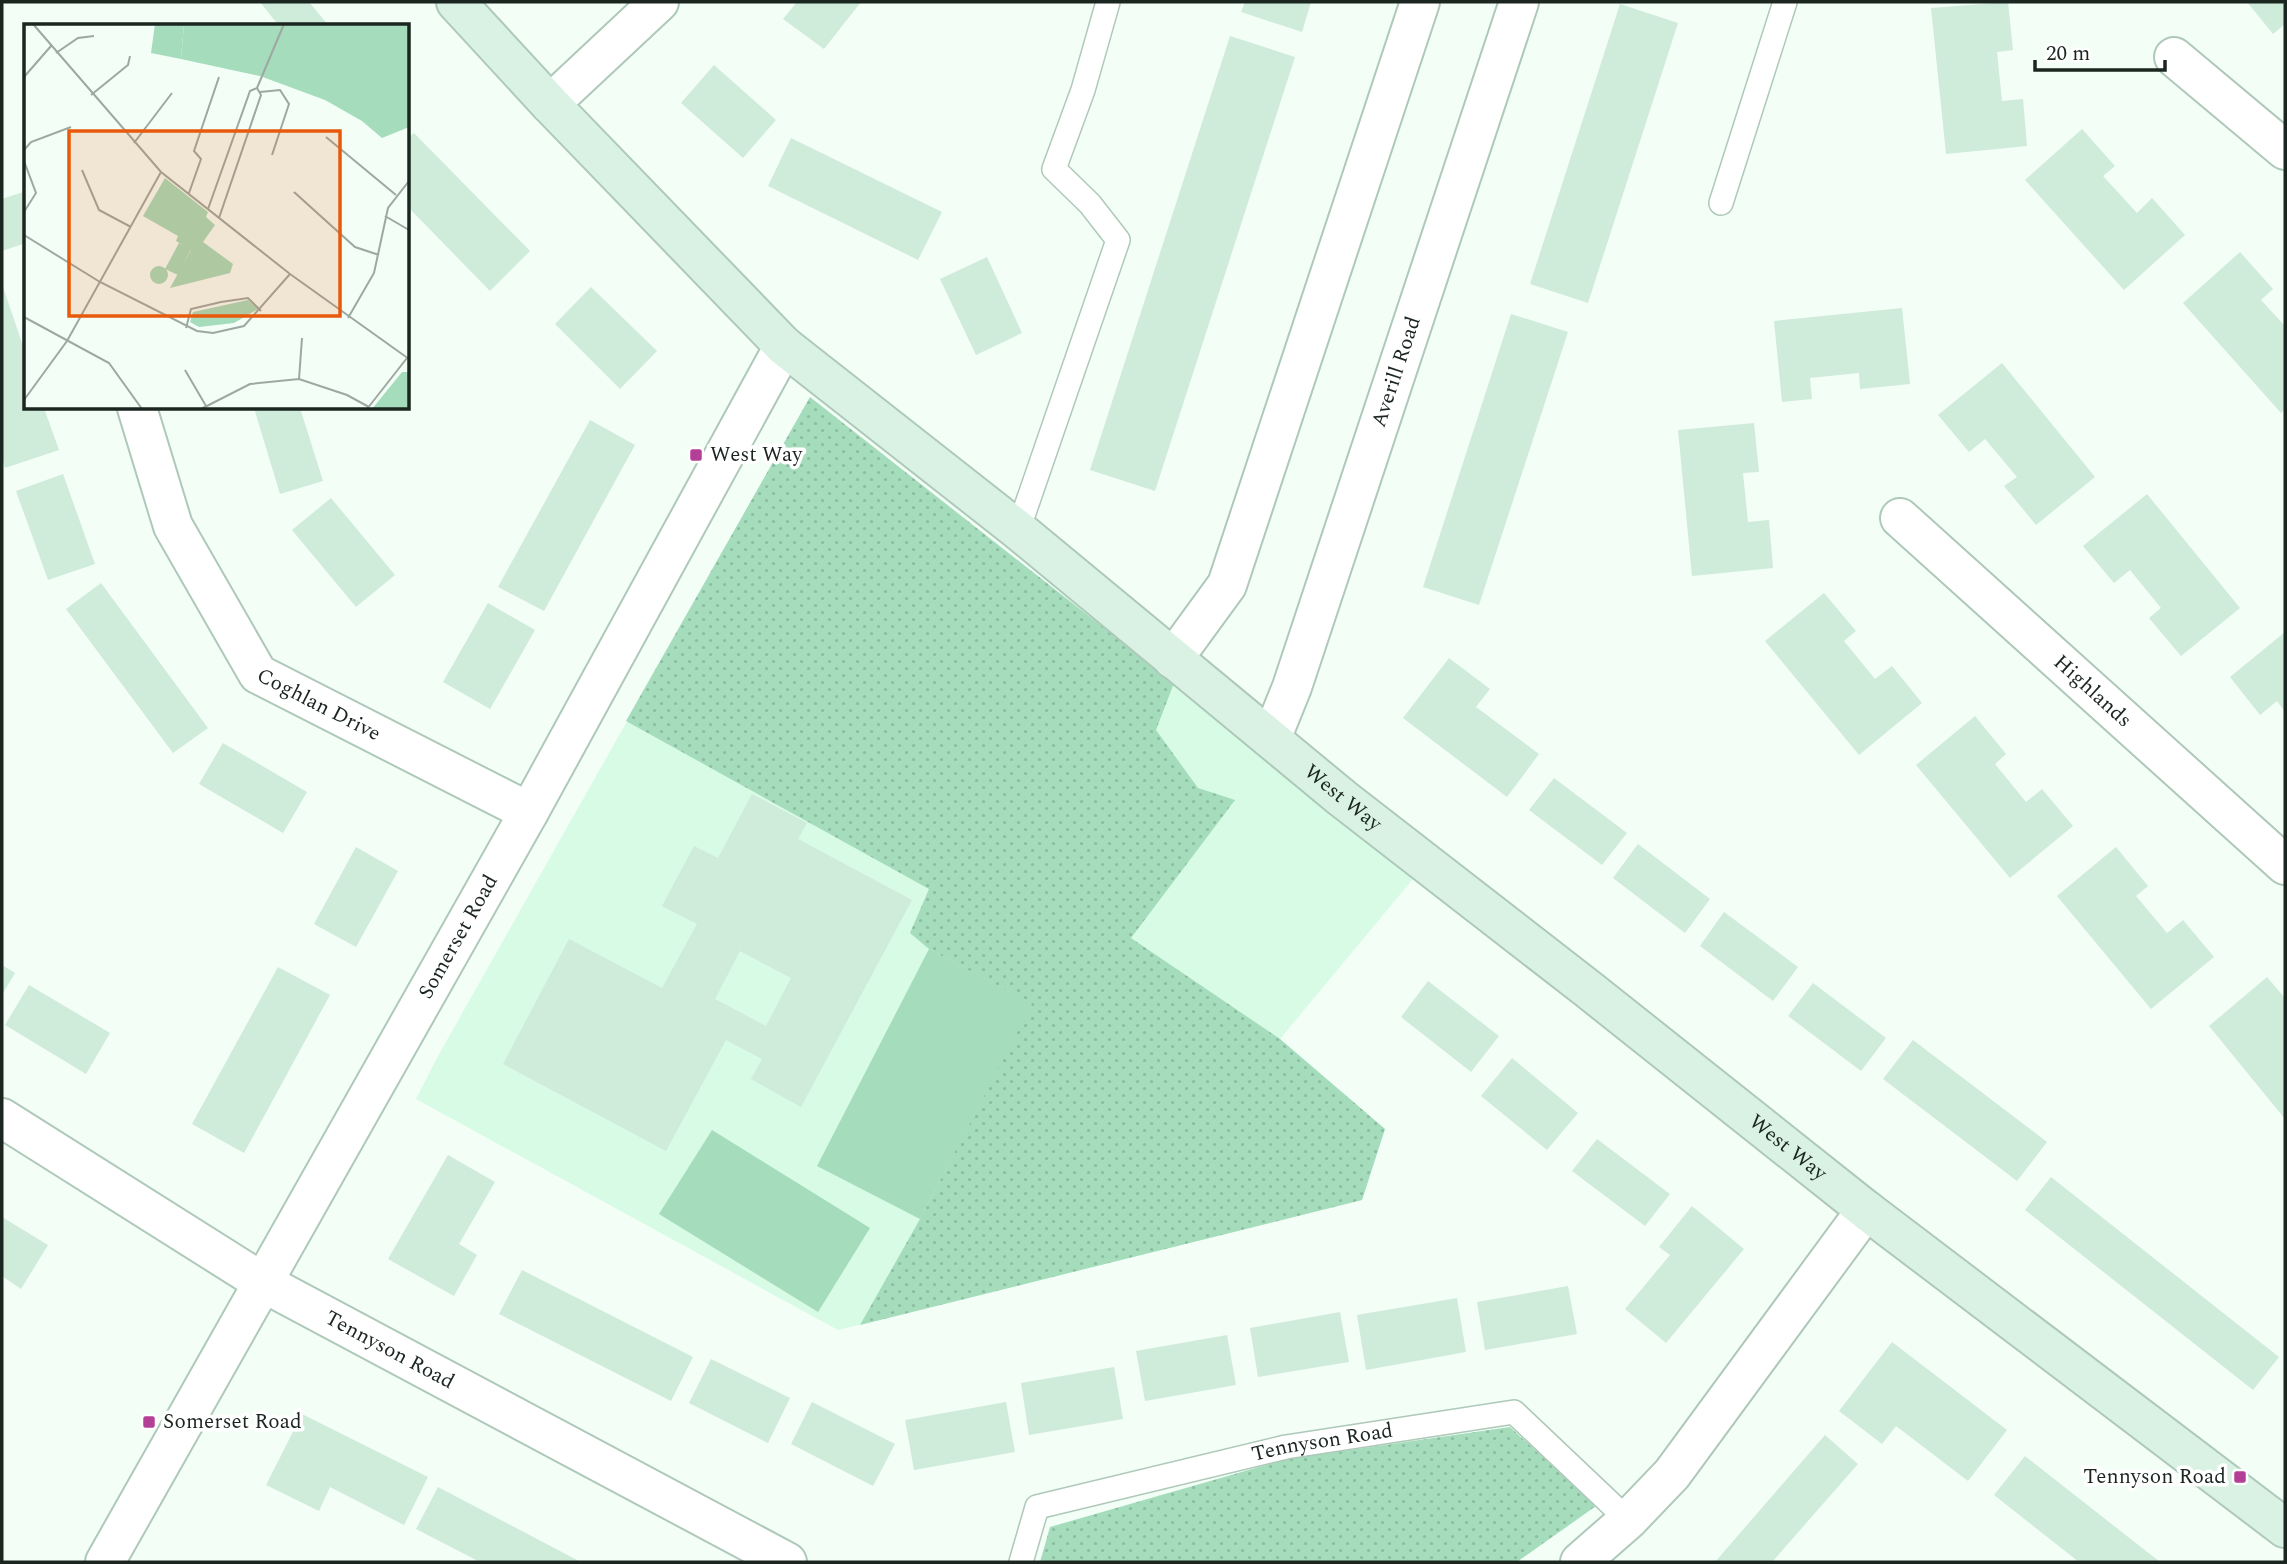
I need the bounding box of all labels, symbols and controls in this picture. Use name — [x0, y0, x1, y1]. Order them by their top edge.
inset map — [24, 24, 410, 410]
scale bar — [2035, 28, 2164, 72]
text: 20 m — [2046, 38, 2090, 70]
street label: Averill Road — [1363, 312, 1430, 432]
place label: West Way — [710, 439, 803, 471]
marker: West Way — [688, 447, 704, 463]
street label: Highlands — [2046, 647, 2139, 736]
street label: Coghlan Drive — [251, 660, 386, 750]
street label: West Way — [1297, 757, 1389, 840]
street label: Somerset Road — [410, 869, 506, 1005]
street label: West Way — [1742, 1106, 1834, 1190]
street label: Tennyson Road — [319, 1302, 460, 1398]
place label: Somerset Road — [163, 1406, 302, 1438]
marker: Somerset Road — [141, 1414, 157, 1430]
street label: Tennyson Road — [1248, 1415, 1395, 1471]
place label: Tennyson Road — [2083, 1461, 2226, 1493]
marker: Tennyson Road — [2232, 1469, 2248, 1485]

